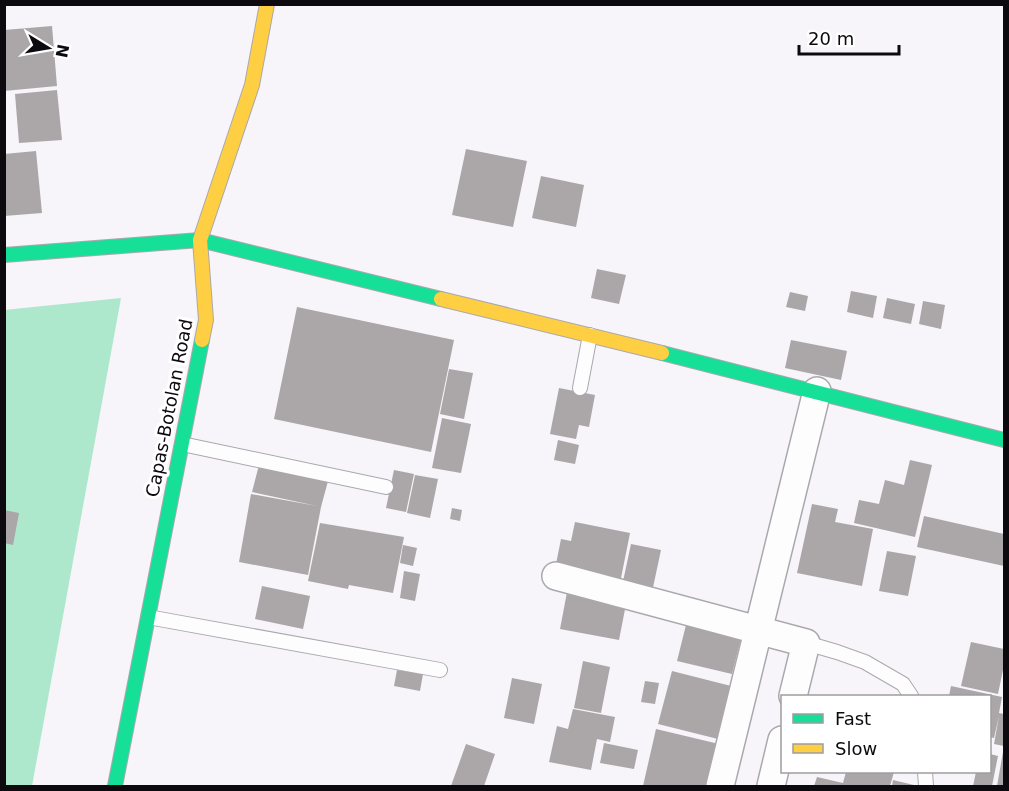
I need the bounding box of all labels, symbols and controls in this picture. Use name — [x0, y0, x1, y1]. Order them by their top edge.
north arrow — [18, 18, 78, 78]
scale bar — [799, 18, 900, 56]
text: 20 m — [808, 28, 854, 49]
text: N — [52, 42, 73, 59]
street label: Capas-Botolan Road — [141, 317, 197, 499]
legend — [781, 695, 991, 773]
text: Fast — [835, 708, 871, 729]
text: Slow — [835, 738, 877, 759]

